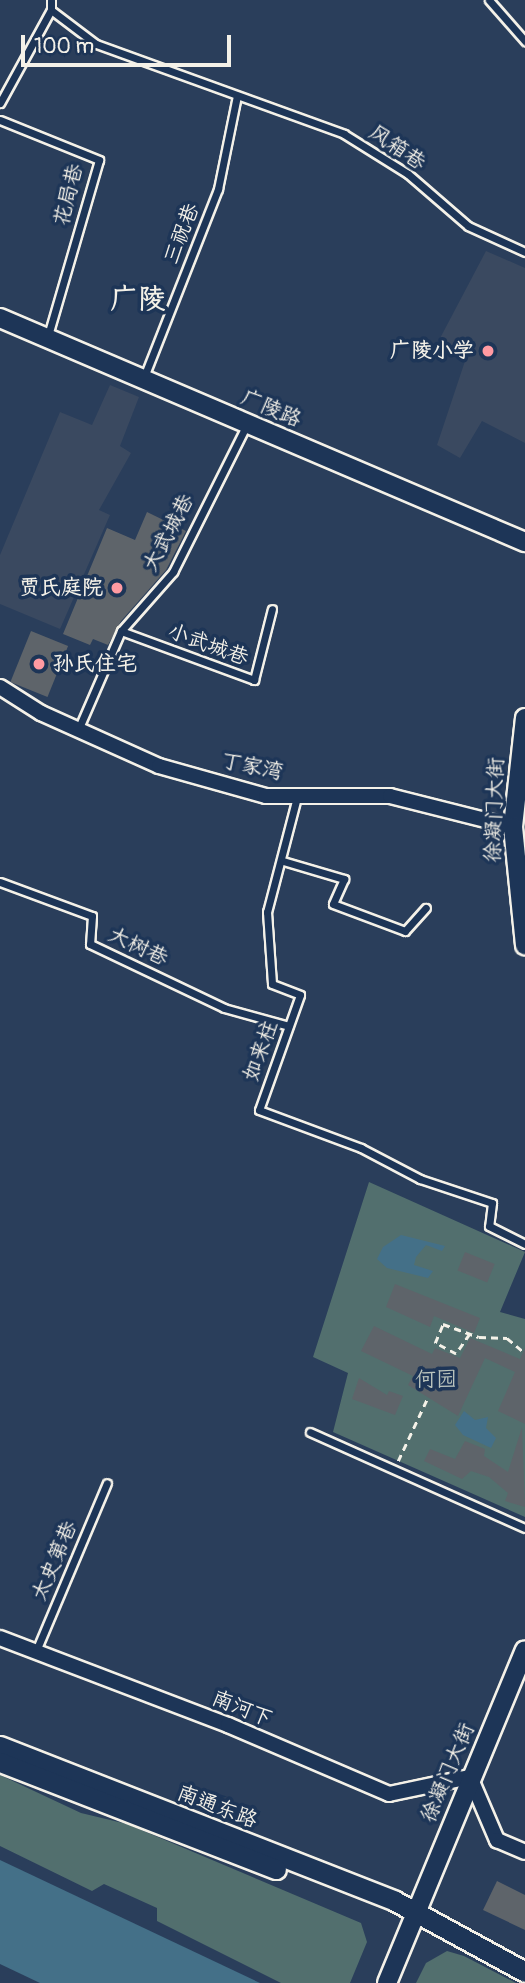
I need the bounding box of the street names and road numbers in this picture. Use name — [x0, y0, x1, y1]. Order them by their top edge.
street label: 风箱巷 — [364, 120, 430, 176]
street label: 花局巷 — [49, 161, 89, 229]
street label: 三祝巷 — [159, 200, 205, 268]
street label: 广陵路 — [237, 385, 305, 433]
street label: 大武城巷 — [138, 490, 200, 576]
street label: 小武城巷 — [164, 619, 252, 671]
street label: 丁家湾 — [219, 748, 285, 786]
street label: 徐凝门大街 — [481, 757, 509, 863]
street label: 大树巷 — [104, 922, 172, 972]
street label: 如来柱 — [238, 1017, 284, 1085]
street label: 太史第巷 — [27, 1517, 83, 1605]
street label: 南河下 — [208, 1686, 276, 1732]
street label: 徐凝门大街 — [416, 1720, 480, 1826]
street label: 南通东路 — [173, 1780, 261, 1834]

